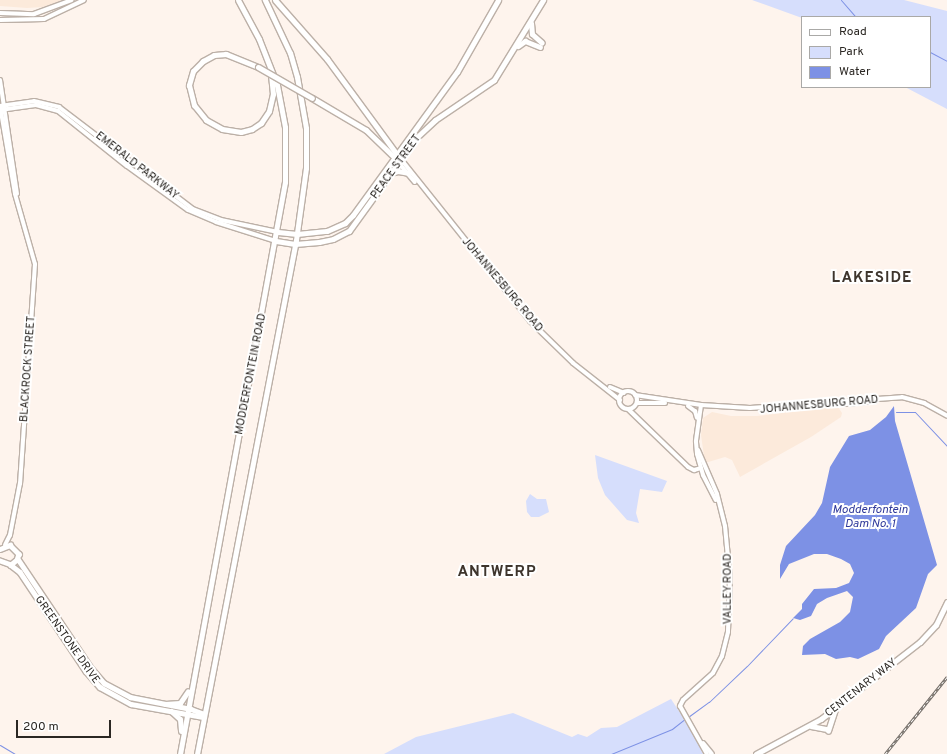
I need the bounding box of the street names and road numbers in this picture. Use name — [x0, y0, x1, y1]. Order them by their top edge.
street label: EMERALD PARKWAY — [93, 129, 181, 203]
street label: PEACE STREET — [368, 132, 424, 202]
street label: JOHANNESBURG ROAD — [459, 235, 545, 335]
street label: MODDERFONTEIN ROAD — [233, 312, 269, 436]
street label: BLACKROCK STREET — [18, 315, 38, 423]
street label: JOHANNESBURG ROAD — [759, 393, 879, 417]
street label: VALLEY ROAD — [721, 553, 735, 625]
street label: GREENSTONE DRIVE — [32, 594, 102, 686]
street label: CENTENARY WAY — [822, 656, 900, 720]

